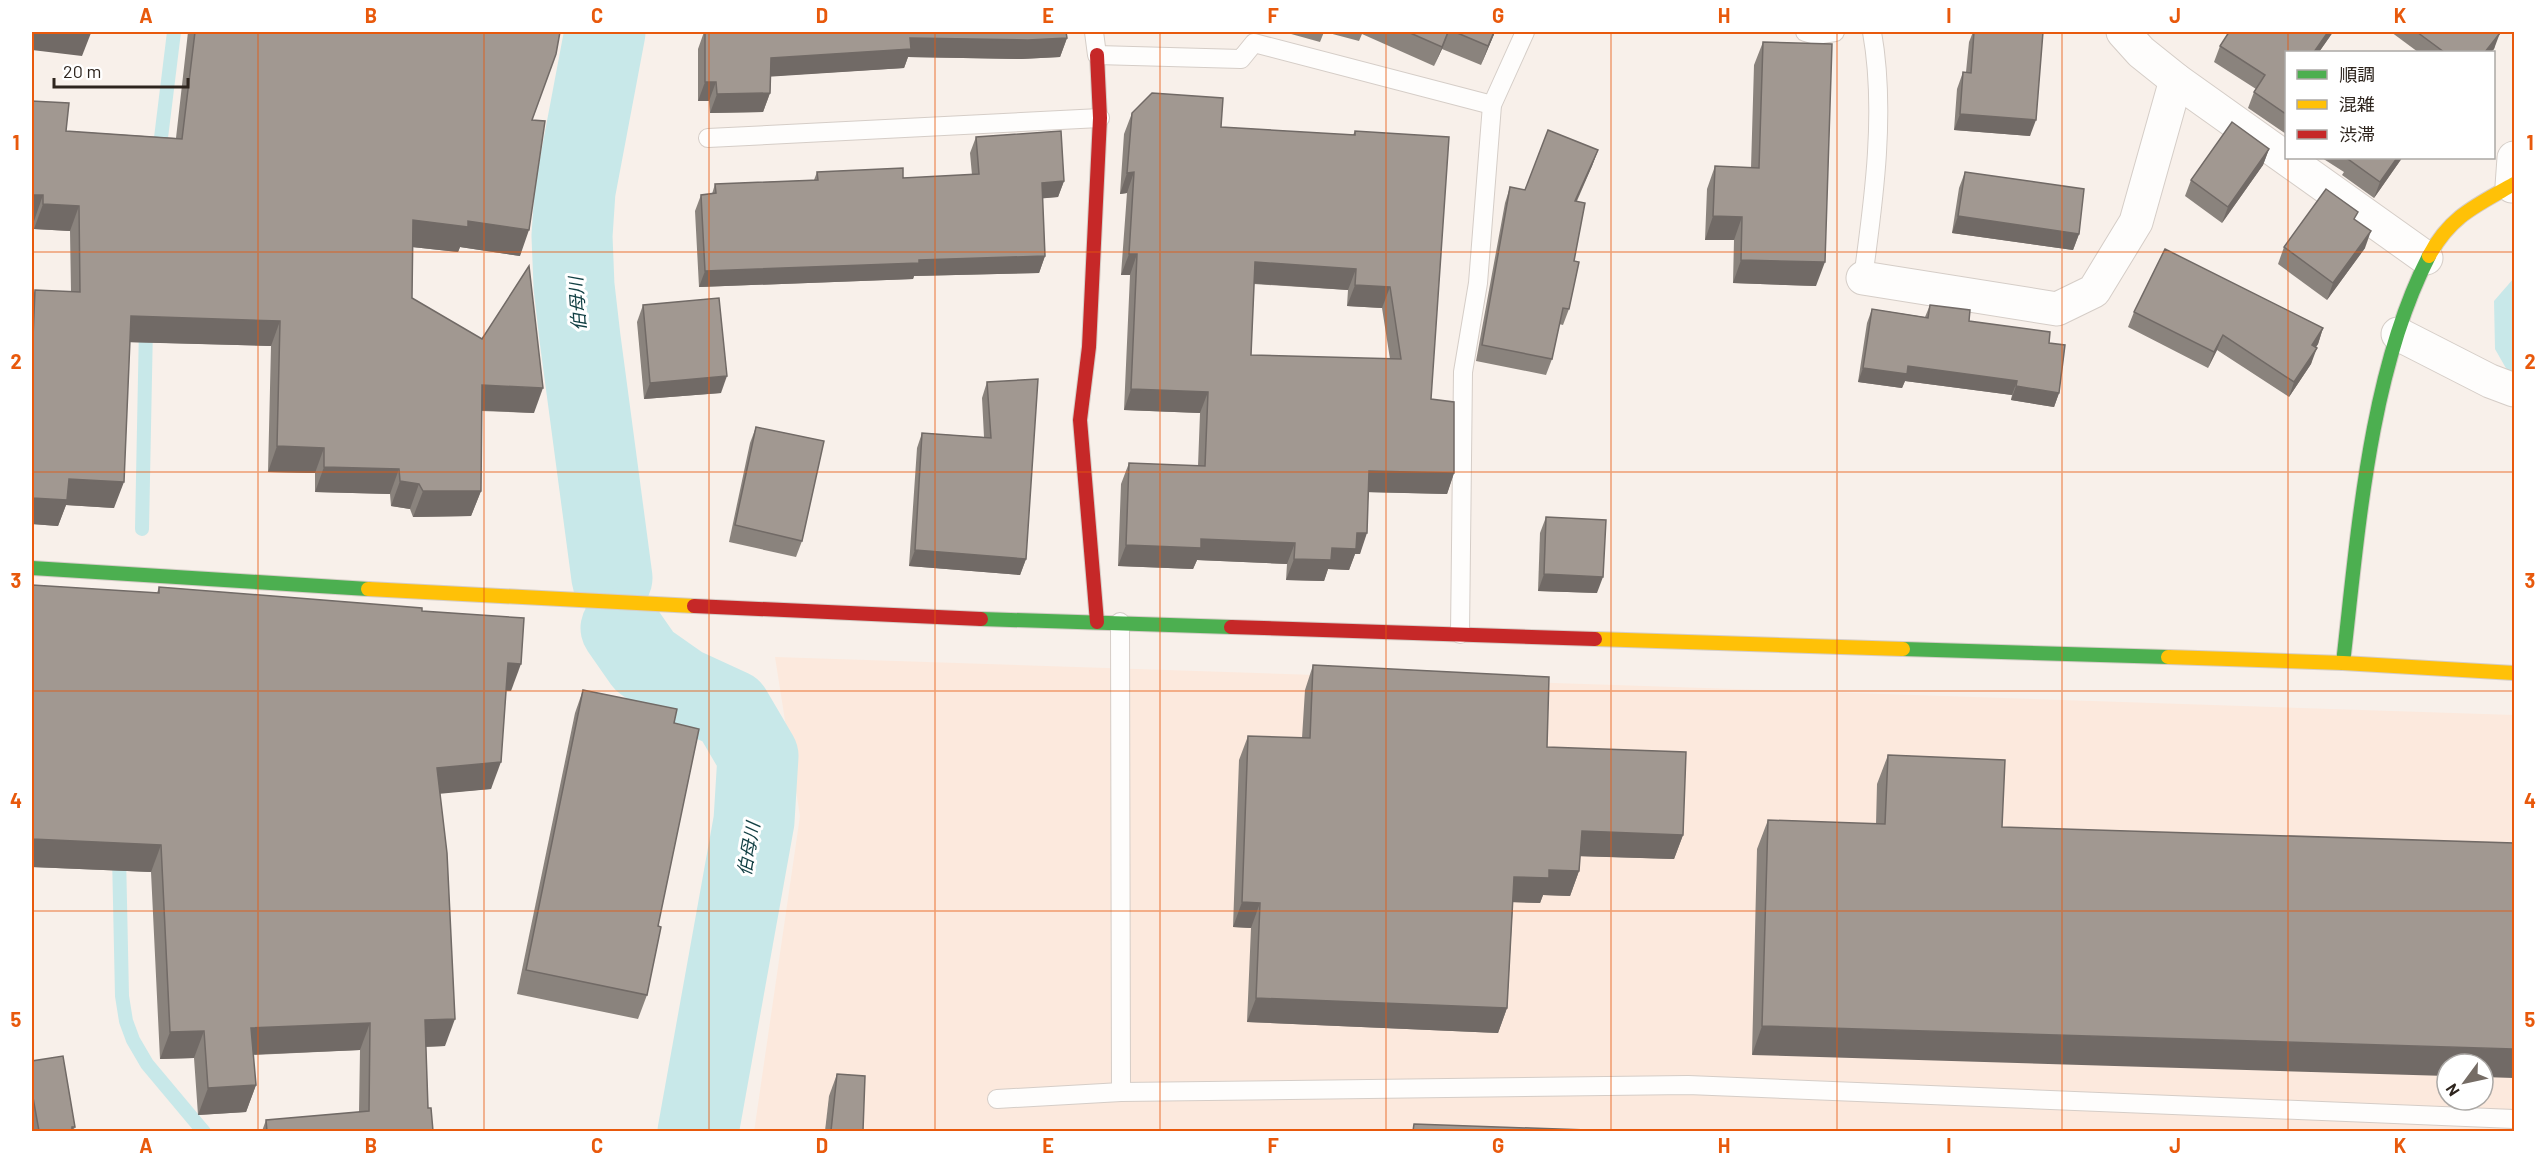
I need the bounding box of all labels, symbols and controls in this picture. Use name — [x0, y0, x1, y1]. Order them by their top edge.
text: A — [139, 3, 153, 27]
text: B — [365, 3, 377, 27]
text: C — [591, 3, 603, 27]
text: D — [816, 3, 828, 27]
text: E — [1042, 3, 1054, 27]
text: F — [1267, 3, 1279, 27]
text: G — [1492, 3, 1504, 27]
text: H — [1718, 3, 1730, 27]
text: I — [1946, 3, 1952, 27]
text: J — [2169, 3, 2181, 27]
text: K — [2394, 3, 2407, 27]
scale bar — [54, 51, 188, 89]
legend — [2285, 51, 2495, 159]
text: 20 m — [63, 60, 101, 82]
text: 順調 — [2339, 63, 2375, 85]
text: 混雑 — [2339, 93, 2375, 115]
text: 渋滞 — [2339, 123, 2375, 145]
text: 1 — [12, 130, 20, 154]
text: 1 — [2526, 130, 2534, 154]
water label: 伯母川 — [564, 274, 590, 332]
text: 2 — [10, 349, 22, 373]
text: 2 — [2524, 349, 2536, 373]
text: 3 — [11, 568, 21, 592]
text: 3 — [2525, 568, 2535, 592]
text: 4 — [10, 788, 22, 812]
text: 4 — [2524, 788, 2536, 812]
water label: 伯母川 — [732, 819, 764, 877]
text: 5 — [11, 1007, 22, 1031]
text: 5 — [2525, 1007, 2536, 1031]
north arrow — [2435, 1052, 2495, 1112]
text: N — [2441, 1081, 2463, 1100]
text: A — [139, 1133, 153, 1157]
text: B — [365, 1133, 377, 1157]
text: C — [591, 1133, 603, 1157]
text: D — [816, 1133, 828, 1157]
text: E — [1042, 1133, 1054, 1157]
text: F — [1267, 1133, 1279, 1157]
text: G — [1492, 1133, 1504, 1157]
text: H — [1718, 1133, 1730, 1157]
text: I — [1946, 1133, 1952, 1157]
text: J — [2169, 1133, 2181, 1157]
text: K — [2394, 1133, 2407, 1157]

